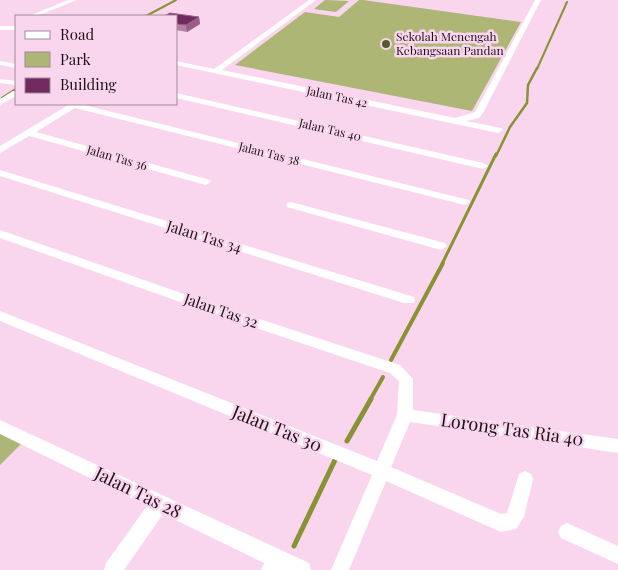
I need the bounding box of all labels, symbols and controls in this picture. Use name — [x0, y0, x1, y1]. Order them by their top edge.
legend — [15, 15, 178, 105]
text: Road — [60, 24, 94, 44]
place label: Sekolah Menengah Kebangsaan Pandan — [396, 28, 504, 58]
marker: Sekolah Menengah Kebangsaan Pandan — [380, 38, 392, 50]
text: Park — [60, 49, 92, 69]
text: Building — [60, 74, 117, 94]
street label: Jalan Tas 42 — [304, 82, 369, 110]
street label: Jalan Tas 40 — [297, 114, 363, 144]
street label: Jalan Tas 38 — [236, 138, 301, 168]
street label: Jalan Tas 36 — [84, 141, 149, 173]
street label: Jalan Tas 34 — [163, 215, 244, 257]
street label: Jalan Tas 32 — [181, 288, 261, 332]
street label: Jalan Tas 30 — [228, 399, 326, 457]
street label: Lorong Tas Ria 40 — [439, 407, 585, 451]
street label: Jalan Tas 28 — [90, 460, 186, 523]

